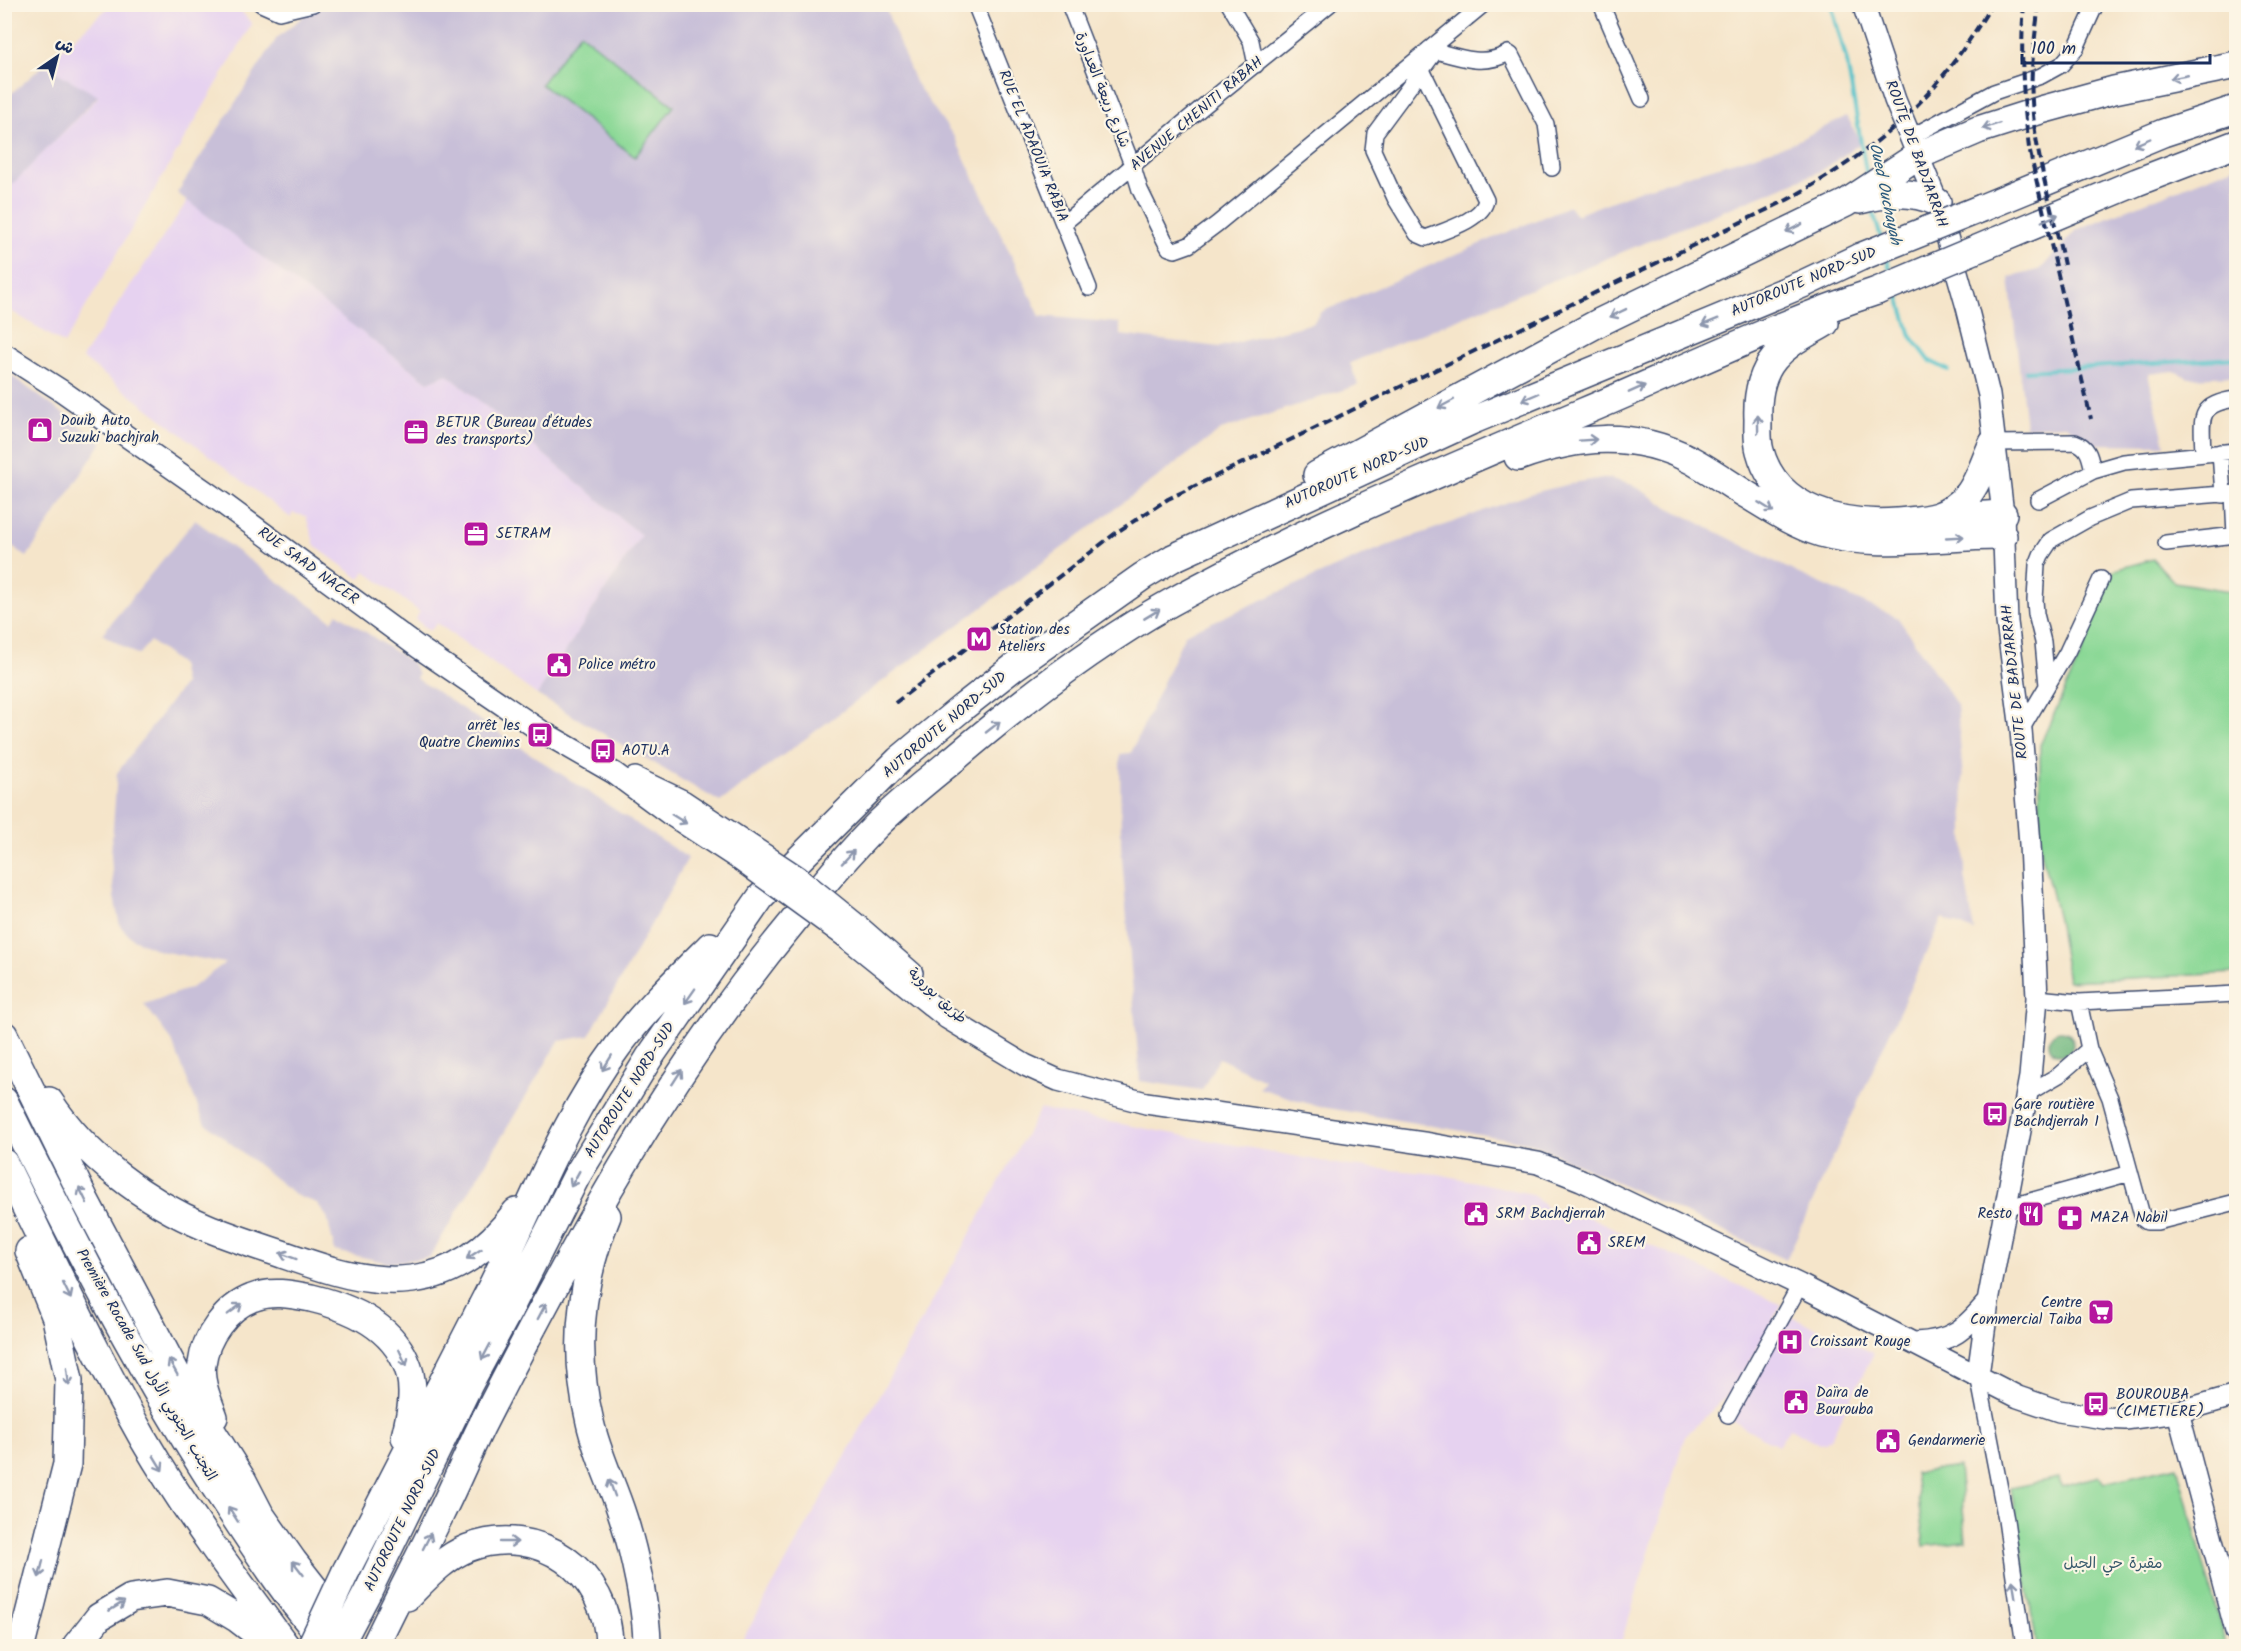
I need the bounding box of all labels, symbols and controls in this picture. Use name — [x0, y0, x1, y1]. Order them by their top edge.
north arrow — [27, 27, 87, 87]
scale bar — [2022, 27, 2210, 65]
street label: شارع ربيعة العداورة — [1068, 29, 1136, 151]
text: ش — [50, 31, 79, 61]
text: 100 m — [2031, 35, 2076, 64]
street label: AVENUE CHENITI RABAH — [1125, 51, 1269, 177]
street label: RUE EL ADAOUIA RABIA — [991, 66, 1075, 226]
one-way arrow — [2170, 72, 2190, 83]
street label: ROUTE DE BADJARRAH — [1878, 77, 1954, 231]
one-way arrow — [1982, 121, 2001, 132]
one-way arrow — [2133, 137, 2151, 148]
water label: Oued Ouchayah — [1862, 141, 1908, 249]
one-way arrow — [2040, 212, 2059, 223]
one-way arrow — [1785, 223, 1803, 235]
street label: AUTOROUTE NORD-SUD — [1727, 240, 1881, 324]
one-way arrow — [1609, 308, 1627, 320]
one-way arrow — [1702, 317, 1720, 328]
one-way arrow — [1628, 383, 1646, 394]
one-way arrow — [1522, 392, 1540, 403]
one-way arrow — [1437, 399, 1455, 410]
place label: Douib Auto Suzuki bachjrah — [60, 409, 159, 450]
place label: BETUR (Bureau d'études des transports) — [436, 411, 593, 452]
shop icon: Douib Auto Suzuki bachjrah — [25, 415, 55, 445]
one-way arrow — [1752, 415, 1763, 435]
office icon: BETUR (Bureau d'études des transports) — [401, 417, 431, 447]
street label: AUTOROUTE NORD-SUD — [1281, 430, 1434, 516]
one-way arrow — [1578, 434, 1598, 445]
one-way arrow — [1757, 501, 1774, 513]
office icon: SETRAM — [461, 519, 491, 549]
street label: RUE SAAD NACER — [252, 521, 364, 611]
place label: SETRAM — [496, 522, 551, 546]
one-way arrow — [1944, 531, 1964, 542]
street label: ROUTE DE BADJARRAH — [1995, 603, 2035, 761]
one-way arrow — [1143, 608, 1160, 620]
place label: Station des Ateliers — [998, 618, 1070, 659]
metro station icon: Station des Ateliers — [964, 624, 994, 654]
public building icon: Police métro — [544, 650, 574, 680]
place label: Police métro — [578, 653, 656, 677]
street label: AUTOROUTE NORD-SUD — [877, 665, 1013, 784]
place label: arrêt les Quatre Chemins — [419, 714, 521, 755]
bus stop icon: arrêt les Quatre Chemins — [525, 720, 555, 750]
one-way arrow — [984, 720, 1000, 733]
bus stop icon: AOTU.A — [588, 736, 618, 766]
place label: AOTU.A — [622, 739, 670, 763]
one-way arrow — [670, 814, 687, 826]
one-way arrow — [840, 849, 855, 864]
street label: طريق بوروبة — [902, 962, 972, 1030]
one-way arrow — [684, 987, 696, 1004]
street label: AUTOROUTE NORD-SUD — [578, 1017, 682, 1163]
one-way arrow — [601, 1054, 613, 1071]
one-way arrow — [671, 1069, 683, 1086]
place label: Gare routière Bachdjerrah 1 — [2014, 1093, 2099, 1134]
bus stop icon: Gare routière Bachdjerrah 1 — [1980, 1099, 2010, 1129]
one-way arrow — [569, 1169, 580, 1187]
one-way arrow — [76, 1186, 88, 1204]
public building icon: SRM Bachdjerrah — [1461, 1199, 1491, 1229]
restaurant icon: Resto — [2016, 1199, 2046, 1229]
place label: SRM Bachdjerrah — [1496, 1202, 1605, 1226]
place label: Resto — [1977, 1202, 2012, 1226]
pharmacy icon: MAZA Nabil — [2055, 1203, 2085, 1233]
place label: MAZA Nabil — [2090, 1206, 2168, 1230]
public building icon: SREM — [1574, 1228, 1604, 1258]
place label: SREM — [1608, 1231, 1646, 1255]
street label: Première Rocade Sud التجنب الجنوبي الأول — [69, 1244, 223, 1486]
one-way arrow — [466, 1249, 483, 1261]
one-way arrow — [279, 1250, 298, 1261]
one-way arrow — [61, 1282, 73, 1300]
place label: Centre Commercial Taiba — [1970, 1291, 2082, 1332]
supermarket icon: Centre Commercial Taiba — [2086, 1297, 2116, 1327]
one-way arrow — [537, 1302, 549, 1320]
one-way arrow — [226, 1303, 242, 1315]
hospital icon: Croissant Rouge — [1775, 1327, 1805, 1357]
place label: Croissant Rouge — [1810, 1330, 1911, 1354]
one-way arrow — [480, 1343, 492, 1360]
one-way arrow — [397, 1349, 409, 1367]
one-way arrow — [166, 1359, 178, 1376]
one-way arrow — [62, 1367, 73, 1387]
place label: Daïra de Bourouba — [1816, 1381, 1873, 1422]
place label: BOUROUBA (CIMETIERE) — [2116, 1383, 2204, 1424]
public building icon: Daïra de Bourouba — [1781, 1387, 1811, 1417]
bus stop icon: BOUROUBA (CIMETIERE) — [2081, 1389, 2111, 1419]
public building icon: Gendarmerie — [1873, 1426, 1903, 1456]
place label: Gendarmerie — [1908, 1429, 1986, 1453]
street label: AUTOROUTE NORD-SUD — [358, 1444, 448, 1596]
one-way arrow — [153, 1454, 165, 1471]
one-way arrow — [605, 1479, 616, 1497]
one-way arrow — [226, 1506, 239, 1523]
one-way arrow — [422, 1533, 433, 1551]
one-way arrow — [498, 1536, 518, 1547]
park label: مقبرة حي الجبل — [2063, 1552, 2163, 1576]
one-way arrow — [35, 1559, 47, 1578]
one-way arrow — [292, 1560, 305, 1576]
one-way arrow — [2009, 1579, 2020, 1599]
one-way arrow — [108, 1600, 125, 1612]

